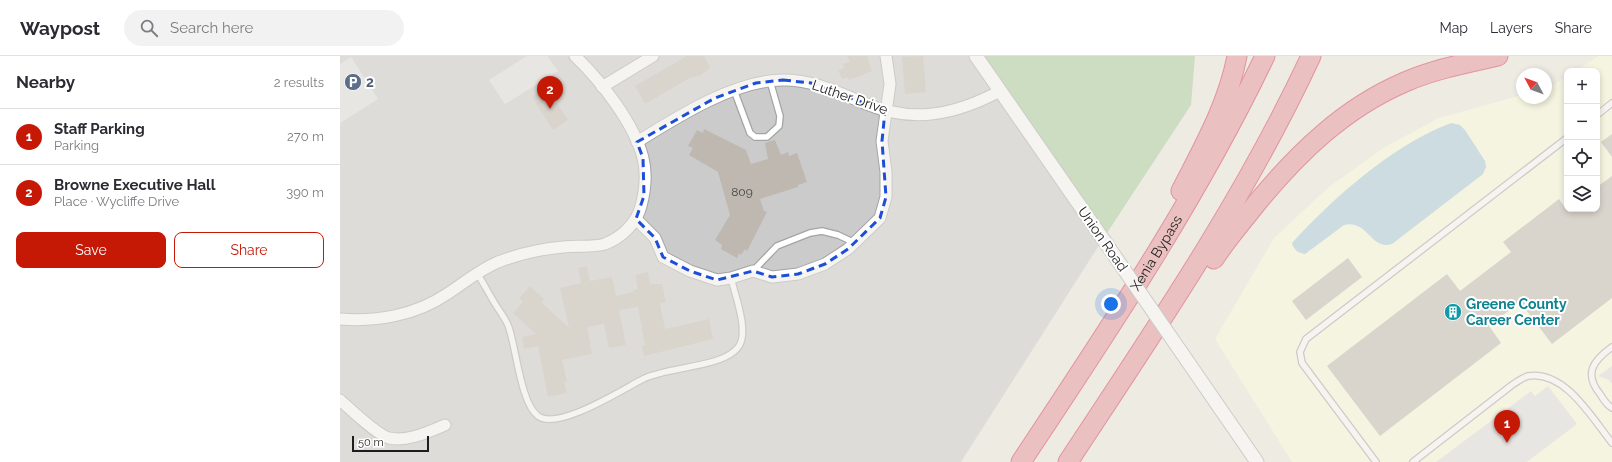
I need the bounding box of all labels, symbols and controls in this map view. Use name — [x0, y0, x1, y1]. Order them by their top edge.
search box — [124, 10, 404, 46]
text: Waypost — [20, 17, 100, 39]
icon: search — [138, 17, 160, 39]
text: Search here — [170, 19, 253, 37]
text: Map — [1440, 20, 1468, 36]
text: Layers — [1490, 20, 1533, 36]
text: Share — [1555, 20, 1592, 36]
north arrow — [1516, 68, 1552, 104]
map controls — [1564, 68, 1600, 212]
button: + — [1564, 68, 1600, 104]
text: Nearby — [16, 72, 75, 92]
parking icon: 2 — [343, 72, 363, 92]
place label: 2 — [366, 74, 374, 90]
text: 2 results — [274, 75, 324, 90]
pin: 2 — [537, 76, 563, 109]
street label: Luther Drive — [810, 77, 890, 117]
button: − — [1564, 104, 1600, 140]
text: Staff Parking — [54, 120, 145, 138]
text: 1 — [26, 129, 32, 144]
text: 270 m — [287, 129, 324, 144]
text: Parking — [54, 138, 99, 153]
button: locate — [1564, 140, 1600, 176]
text: Browne Executive Hall — [54, 176, 216, 194]
button: layers — [1564, 176, 1600, 212]
text: 2 — [25, 185, 33, 200]
text: 390 m — [286, 185, 324, 200]
house number: 809 — [731, 185, 753, 199]
text: Place · Wycliffe Drive — [54, 194, 179, 209]
street label: Union Road — [1075, 204, 1131, 274]
street label: Xenia Bypass — [1127, 212, 1185, 294]
button: Save — [16, 232, 166, 268]
button: Share — [174, 232, 324, 268]
your location — [1101, 294, 1121, 314]
place label: Greene County Career Center — [1466, 296, 1567, 328]
building icon: Greene County Career Center — [1443, 302, 1463, 322]
pin: 1 — [1494, 410, 1520, 443]
scale bar — [352, 434, 429, 453]
text: 50 m — [358, 436, 384, 449]

